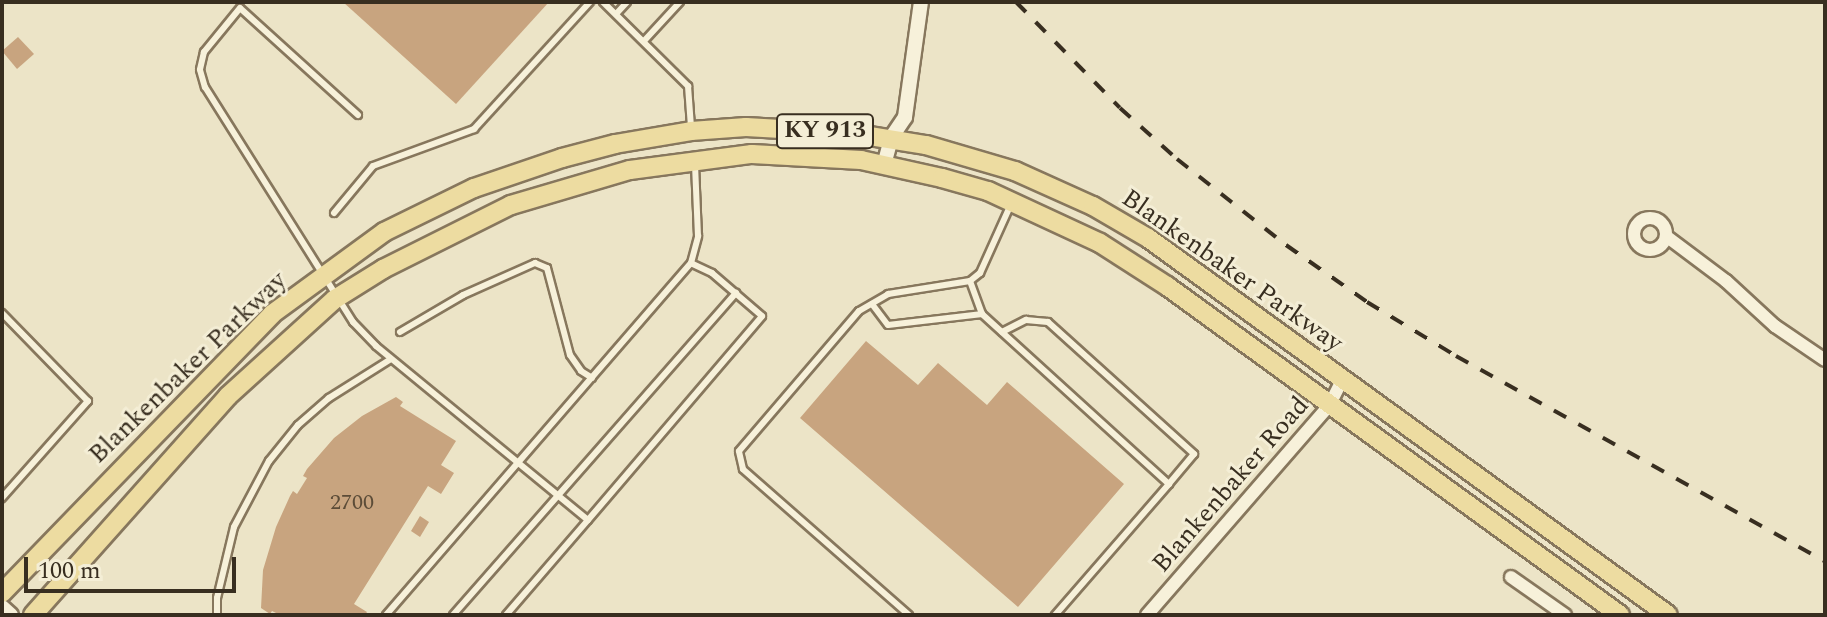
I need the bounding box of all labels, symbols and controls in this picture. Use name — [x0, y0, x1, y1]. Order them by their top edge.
road number: KY 913 — [775, 111, 875, 151]
street label: Blankenbaker Parkway — [1115, 183, 1349, 359]
street label: Blankenbaker Parkway — [83, 266, 293, 470]
street label: Blankenbaker Road — [1146, 391, 1316, 579]
house number: 2700 — [330, 490, 374, 516]
scale bar — [28, 541, 240, 591]
text: 100 m — [38, 553, 101, 589]

